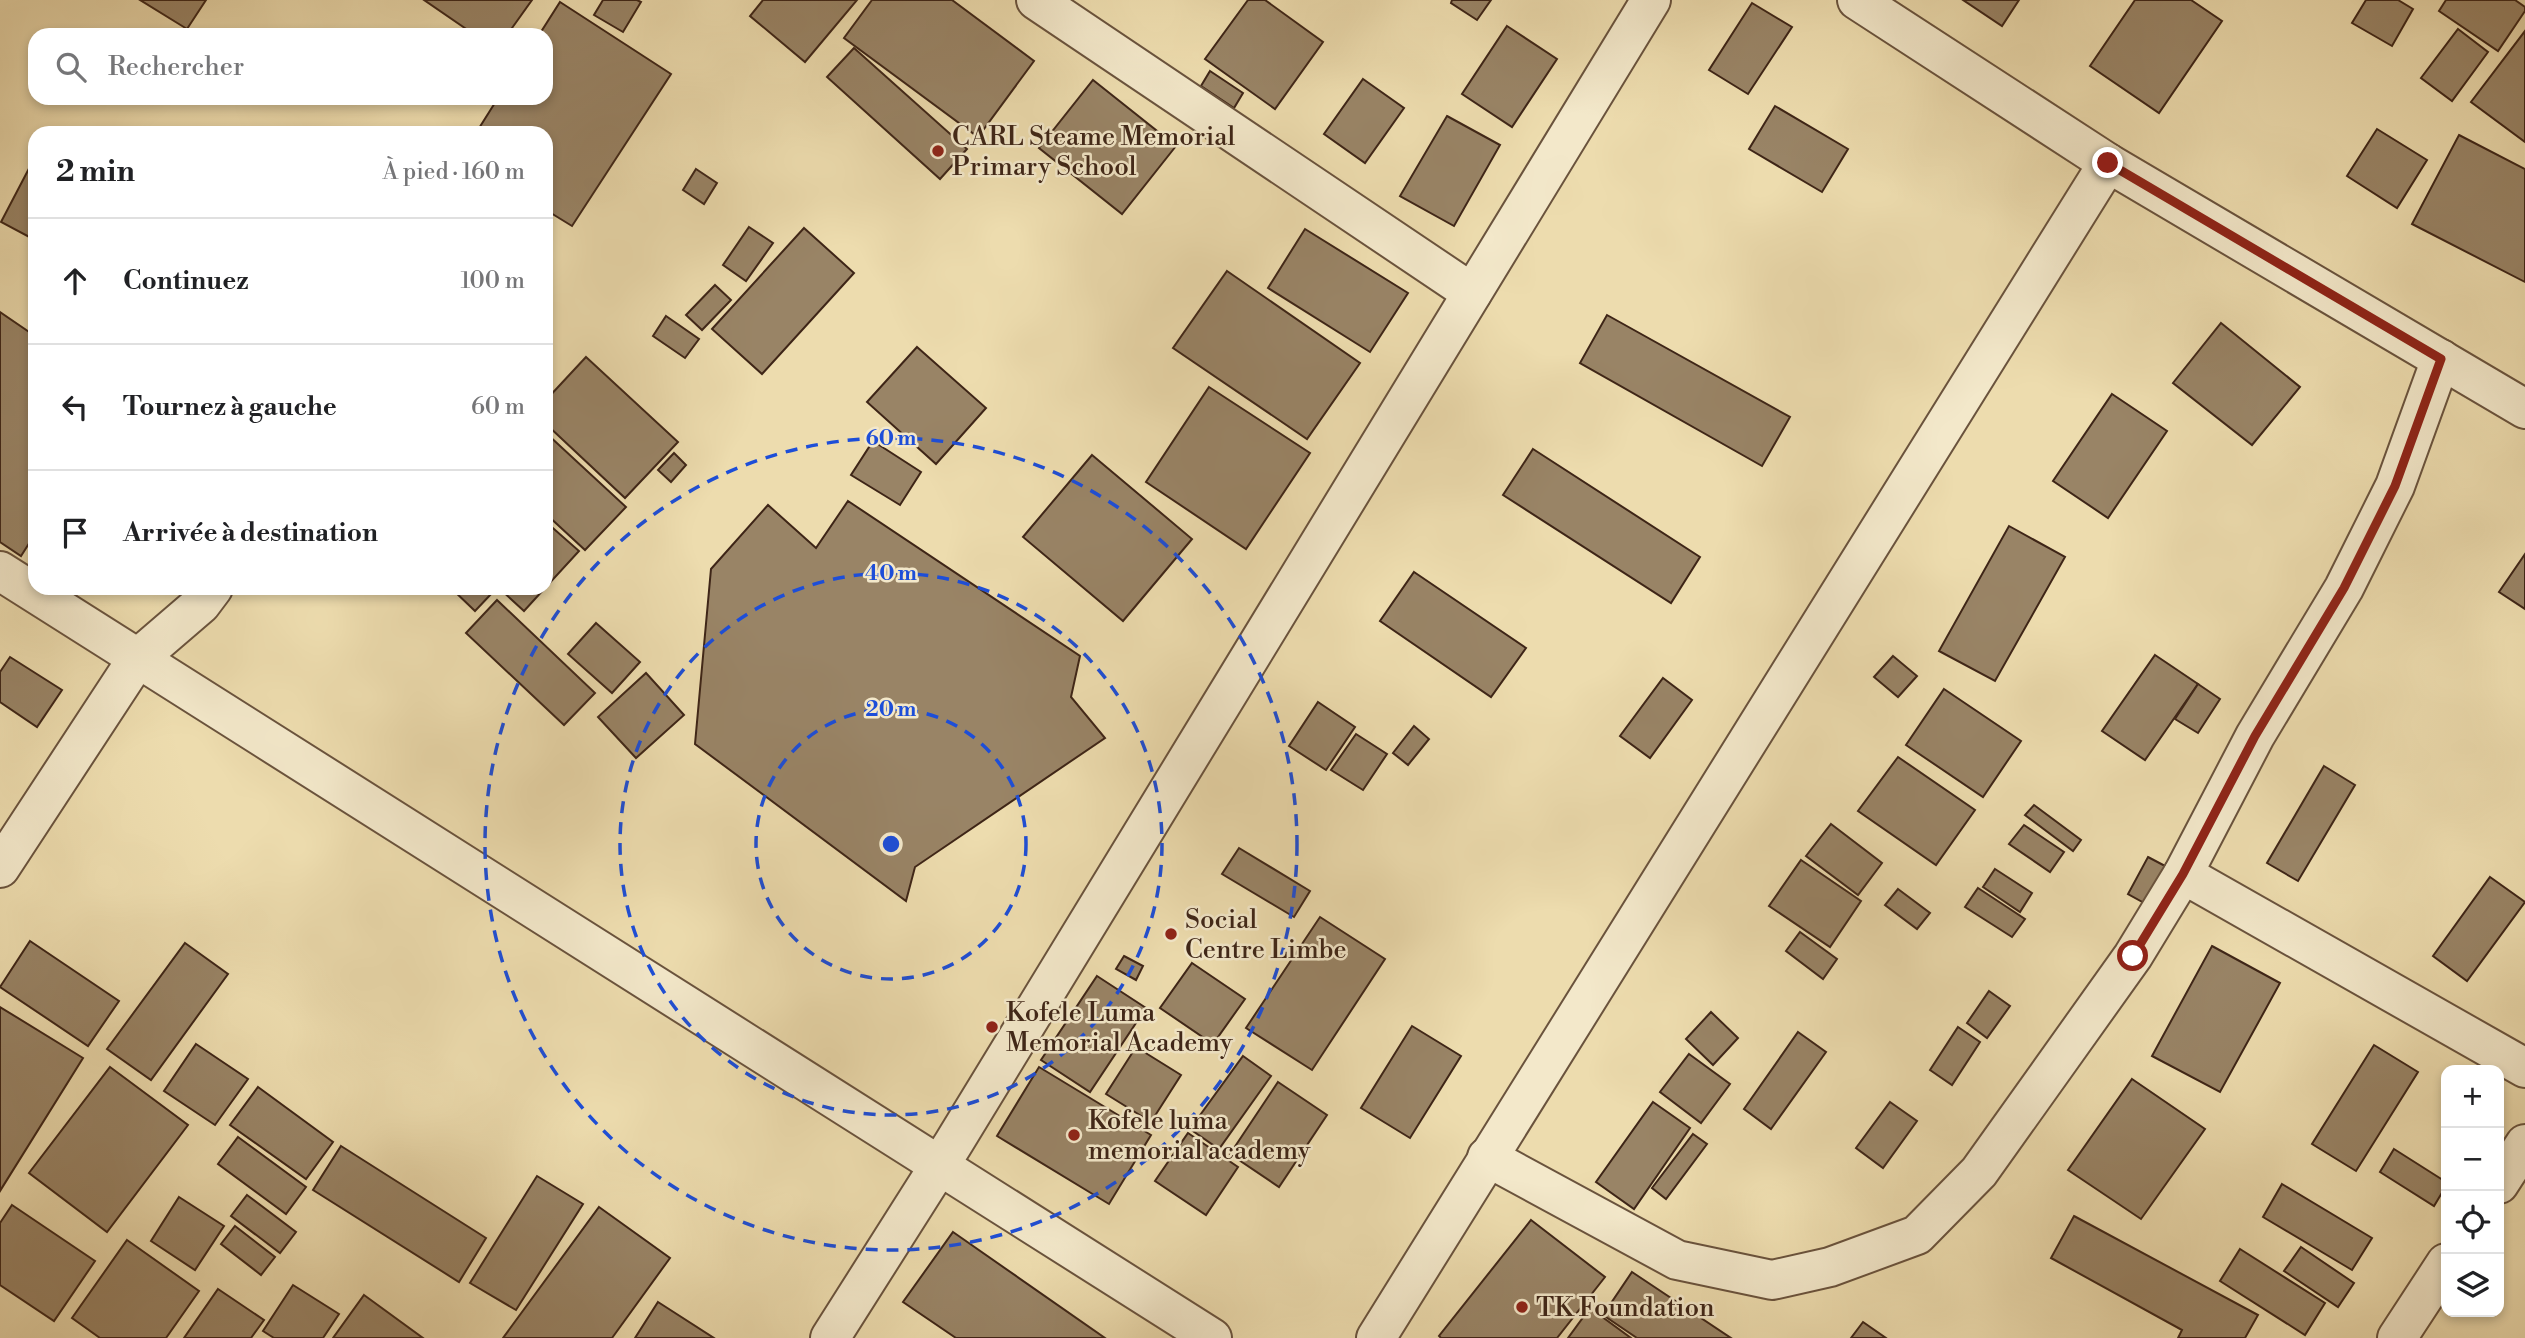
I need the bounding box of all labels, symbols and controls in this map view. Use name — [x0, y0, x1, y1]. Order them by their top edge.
search box — [28, 28, 553, 105]
icon: search — [52, 48, 90, 86]
text: Rechercher — [108, 51, 244, 83]
place label: CARL Steame Memorial Primary School — [952, 121, 1235, 183]
marker: CARL Steame Memorial Primary School — [930, 143, 946, 159]
route end — [2092, 147, 2123, 178]
text: 2 min — [56, 153, 135, 191]
text: À pied · 160 m — [382, 158, 525, 186]
icon: ahead — [56, 262, 94, 300]
text: Continuez — [123, 265, 249, 297]
text: 100 m — [460, 267, 525, 295]
icon: left — [56, 388, 94, 426]
text: Tournez à gauche — [123, 391, 337, 423]
text: 60 m — [471, 393, 525, 421]
text: 60 m — [866, 426, 916, 452]
icon: arrive — [56, 514, 94, 552]
text: Arrivée à destination — [123, 517, 378, 549]
text: 40 m — [865, 561, 917, 587]
text: 20 m — [866, 697, 916, 723]
centre of rings — [879, 832, 903, 856]
place label: Social Centre Limbe — [1185, 904, 1347, 966]
marker: Social Centre Limbe — [1163, 926, 1179, 942]
route start — [2117, 940, 2148, 971]
place label: Kofele Luma Memorial Academy — [1006, 997, 1233, 1059]
marker: Kofele Luma Memorial Academy — [984, 1019, 1000, 1035]
map controls — [2441, 1065, 2504, 1317]
button: + — [2441, 1065, 2504, 1128]
place label: Kofele luma memorial academy — [1088, 1105, 1311, 1167]
marker: Kofele luma memorial academy — [1066, 1127, 1082, 1143]
button: − — [2441, 1128, 2504, 1191]
button: locate — [2441, 1191, 2504, 1254]
button: layers — [2441, 1254, 2504, 1317]
place label: TK Foundation — [1536, 1292, 1715, 1324]
marker: TK Foundation — [1514, 1299, 1530, 1315]

